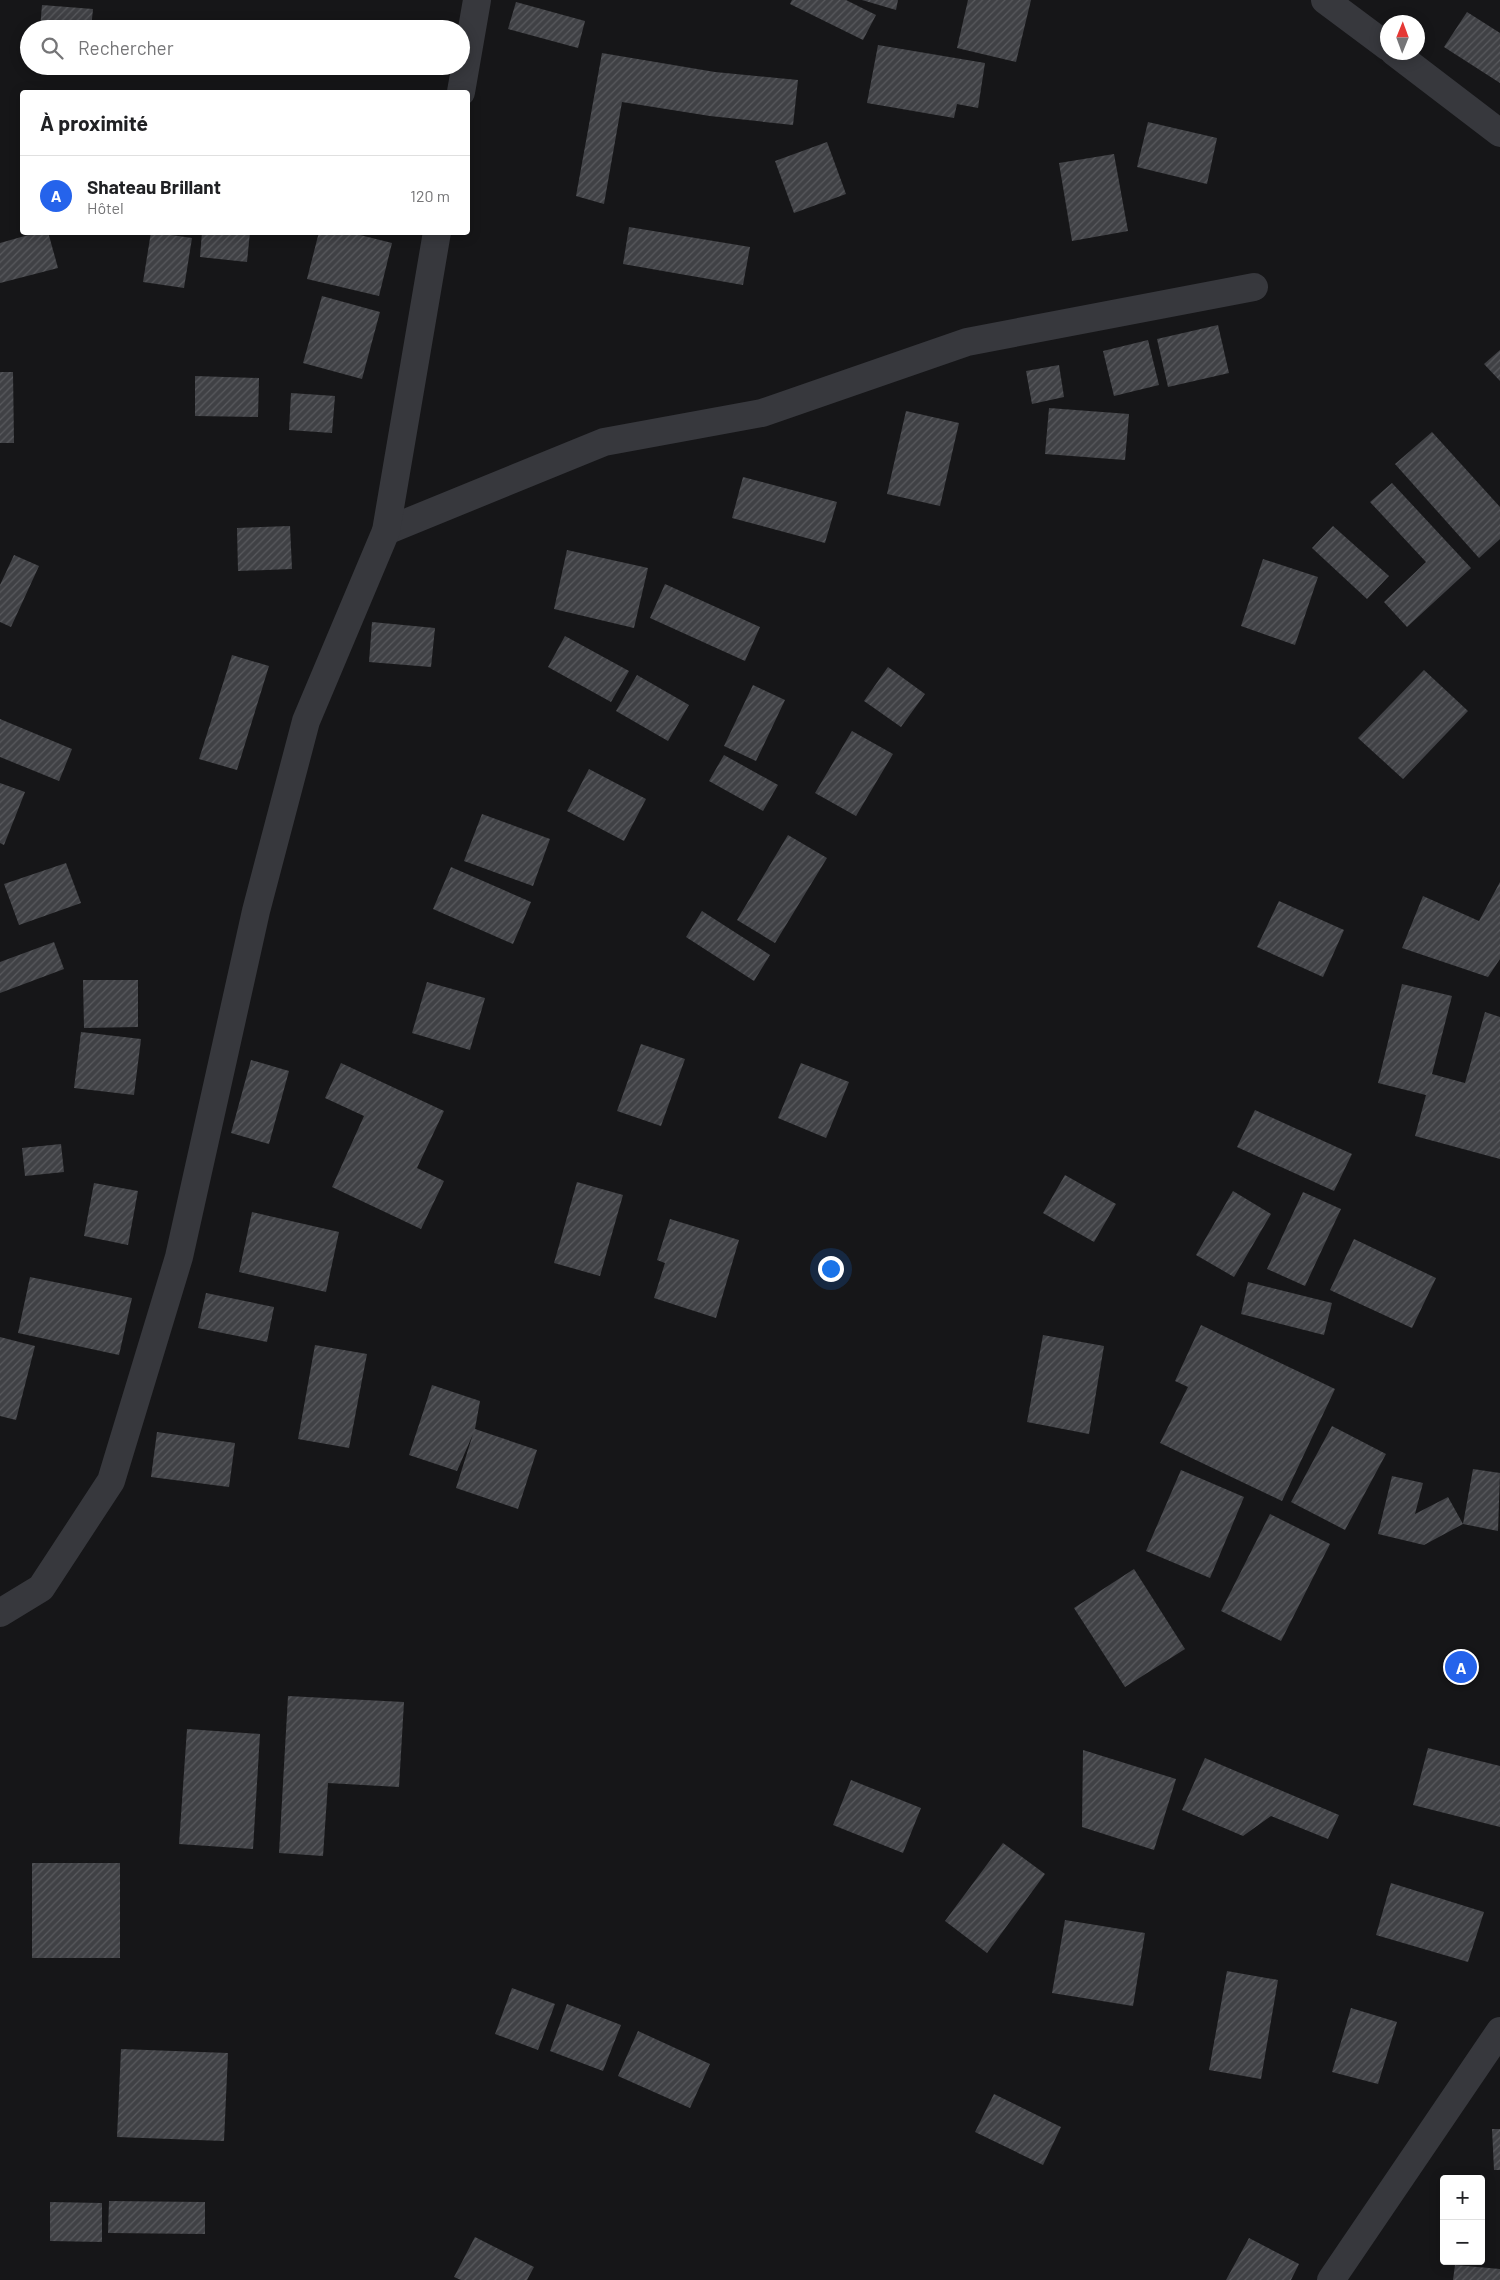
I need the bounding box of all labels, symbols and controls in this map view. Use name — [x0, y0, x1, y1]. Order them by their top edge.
north arrow — [1380, 15, 1425, 60]
search box — [20, 20, 470, 75]
icon: search — [38, 34, 66, 62]
text: Rechercher — [78, 36, 174, 59]
text: À proximité — [40, 110, 148, 135]
text: Shateau Brillant — [87, 175, 221, 198]
text: A — [51, 186, 61, 205]
text: 120 m — [410, 186, 450, 205]
text: Hôtel — [87, 198, 124, 217]
your location — [818, 1256, 844, 1282]
pin: A — [1445, 1648, 1477, 1686]
map controls — [1440, 2175, 1485, 2265]
button: + — [1440, 2175, 1485, 2220]
button: − — [1440, 2220, 1485, 2265]

